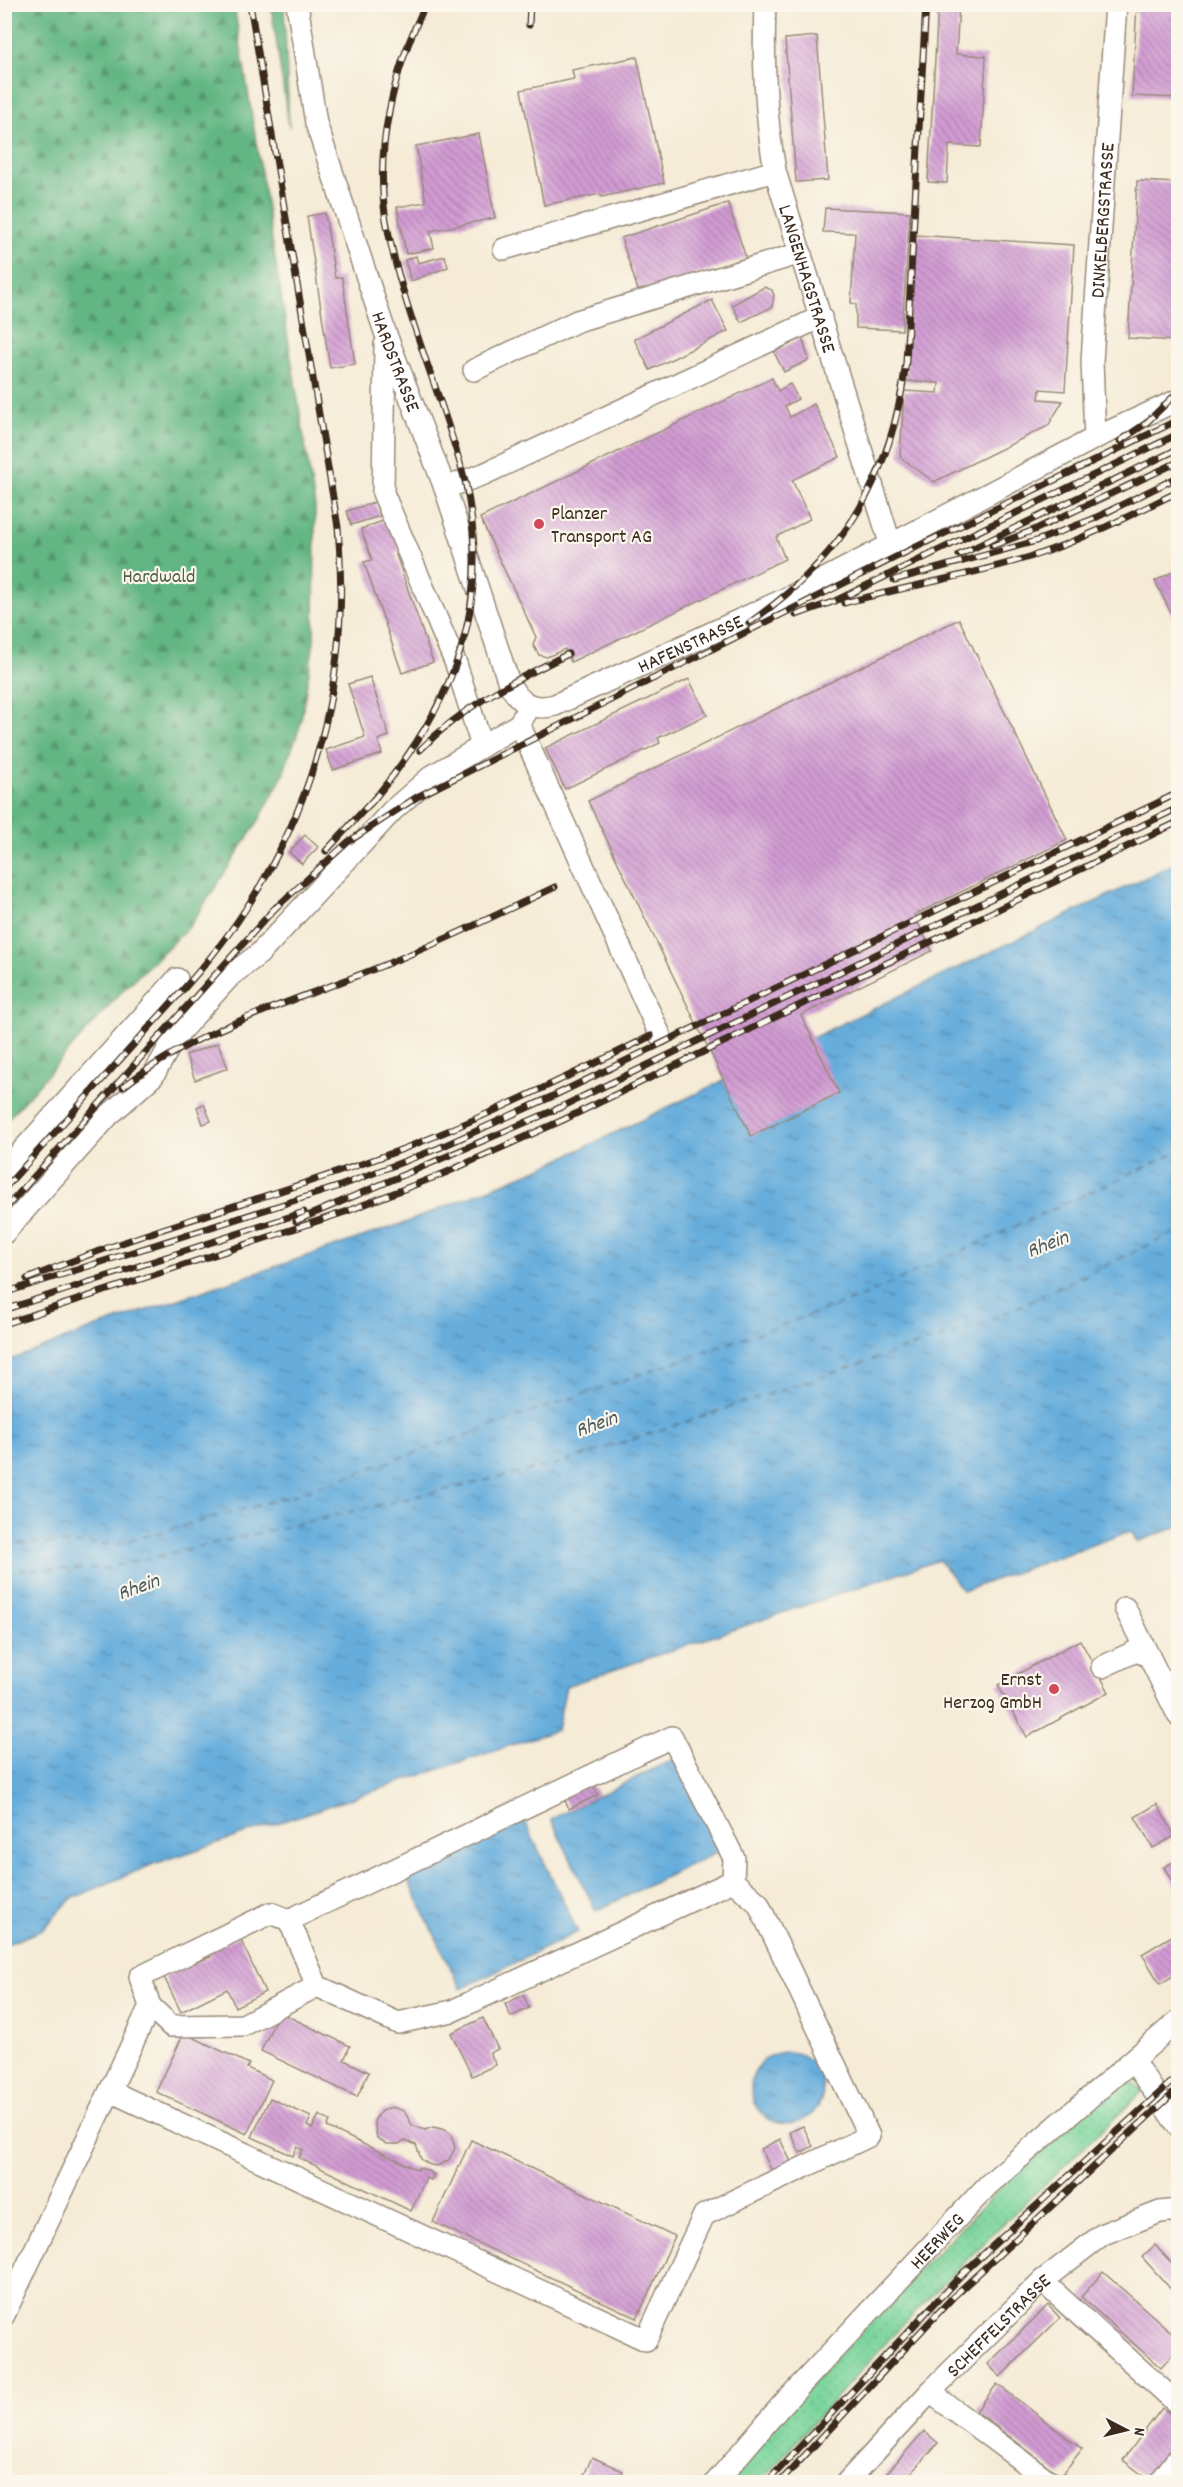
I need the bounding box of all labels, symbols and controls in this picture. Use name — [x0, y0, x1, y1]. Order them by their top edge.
street label: DINKELBERGSTRASSE — [1085, 142, 1124, 299]
street label: LANGENHAGSTRASSE — [769, 202, 841, 357]
street label: HARDSTRASSE — [362, 308, 425, 417]
place label: Planzer Transport AG — [551, 501, 652, 552]
marker: Planzer Transport AG — [532, 517, 546, 531]
park label: Hardwald — [123, 564, 195, 592]
street label: HAFENSTRASSE — [634, 609, 748, 682]
water label: Rhein — [1023, 1223, 1075, 1268]
water label: Rhein — [572, 1404, 623, 1447]
water label: Rhein — [114, 1567, 165, 1610]
place label: Ernst Herzog GmbH — [943, 1667, 1042, 1718]
marker: Ernst Herzog GmbH — [1047, 1682, 1061, 1696]
street label: HEERWEG — [905, 2208, 972, 2277]
street label: SCHEFFELSTRASSE — [941, 2268, 1058, 2385]
north arrow — [1096, 2400, 1156, 2460]
text: N — [1126, 2426, 1150, 2437]

